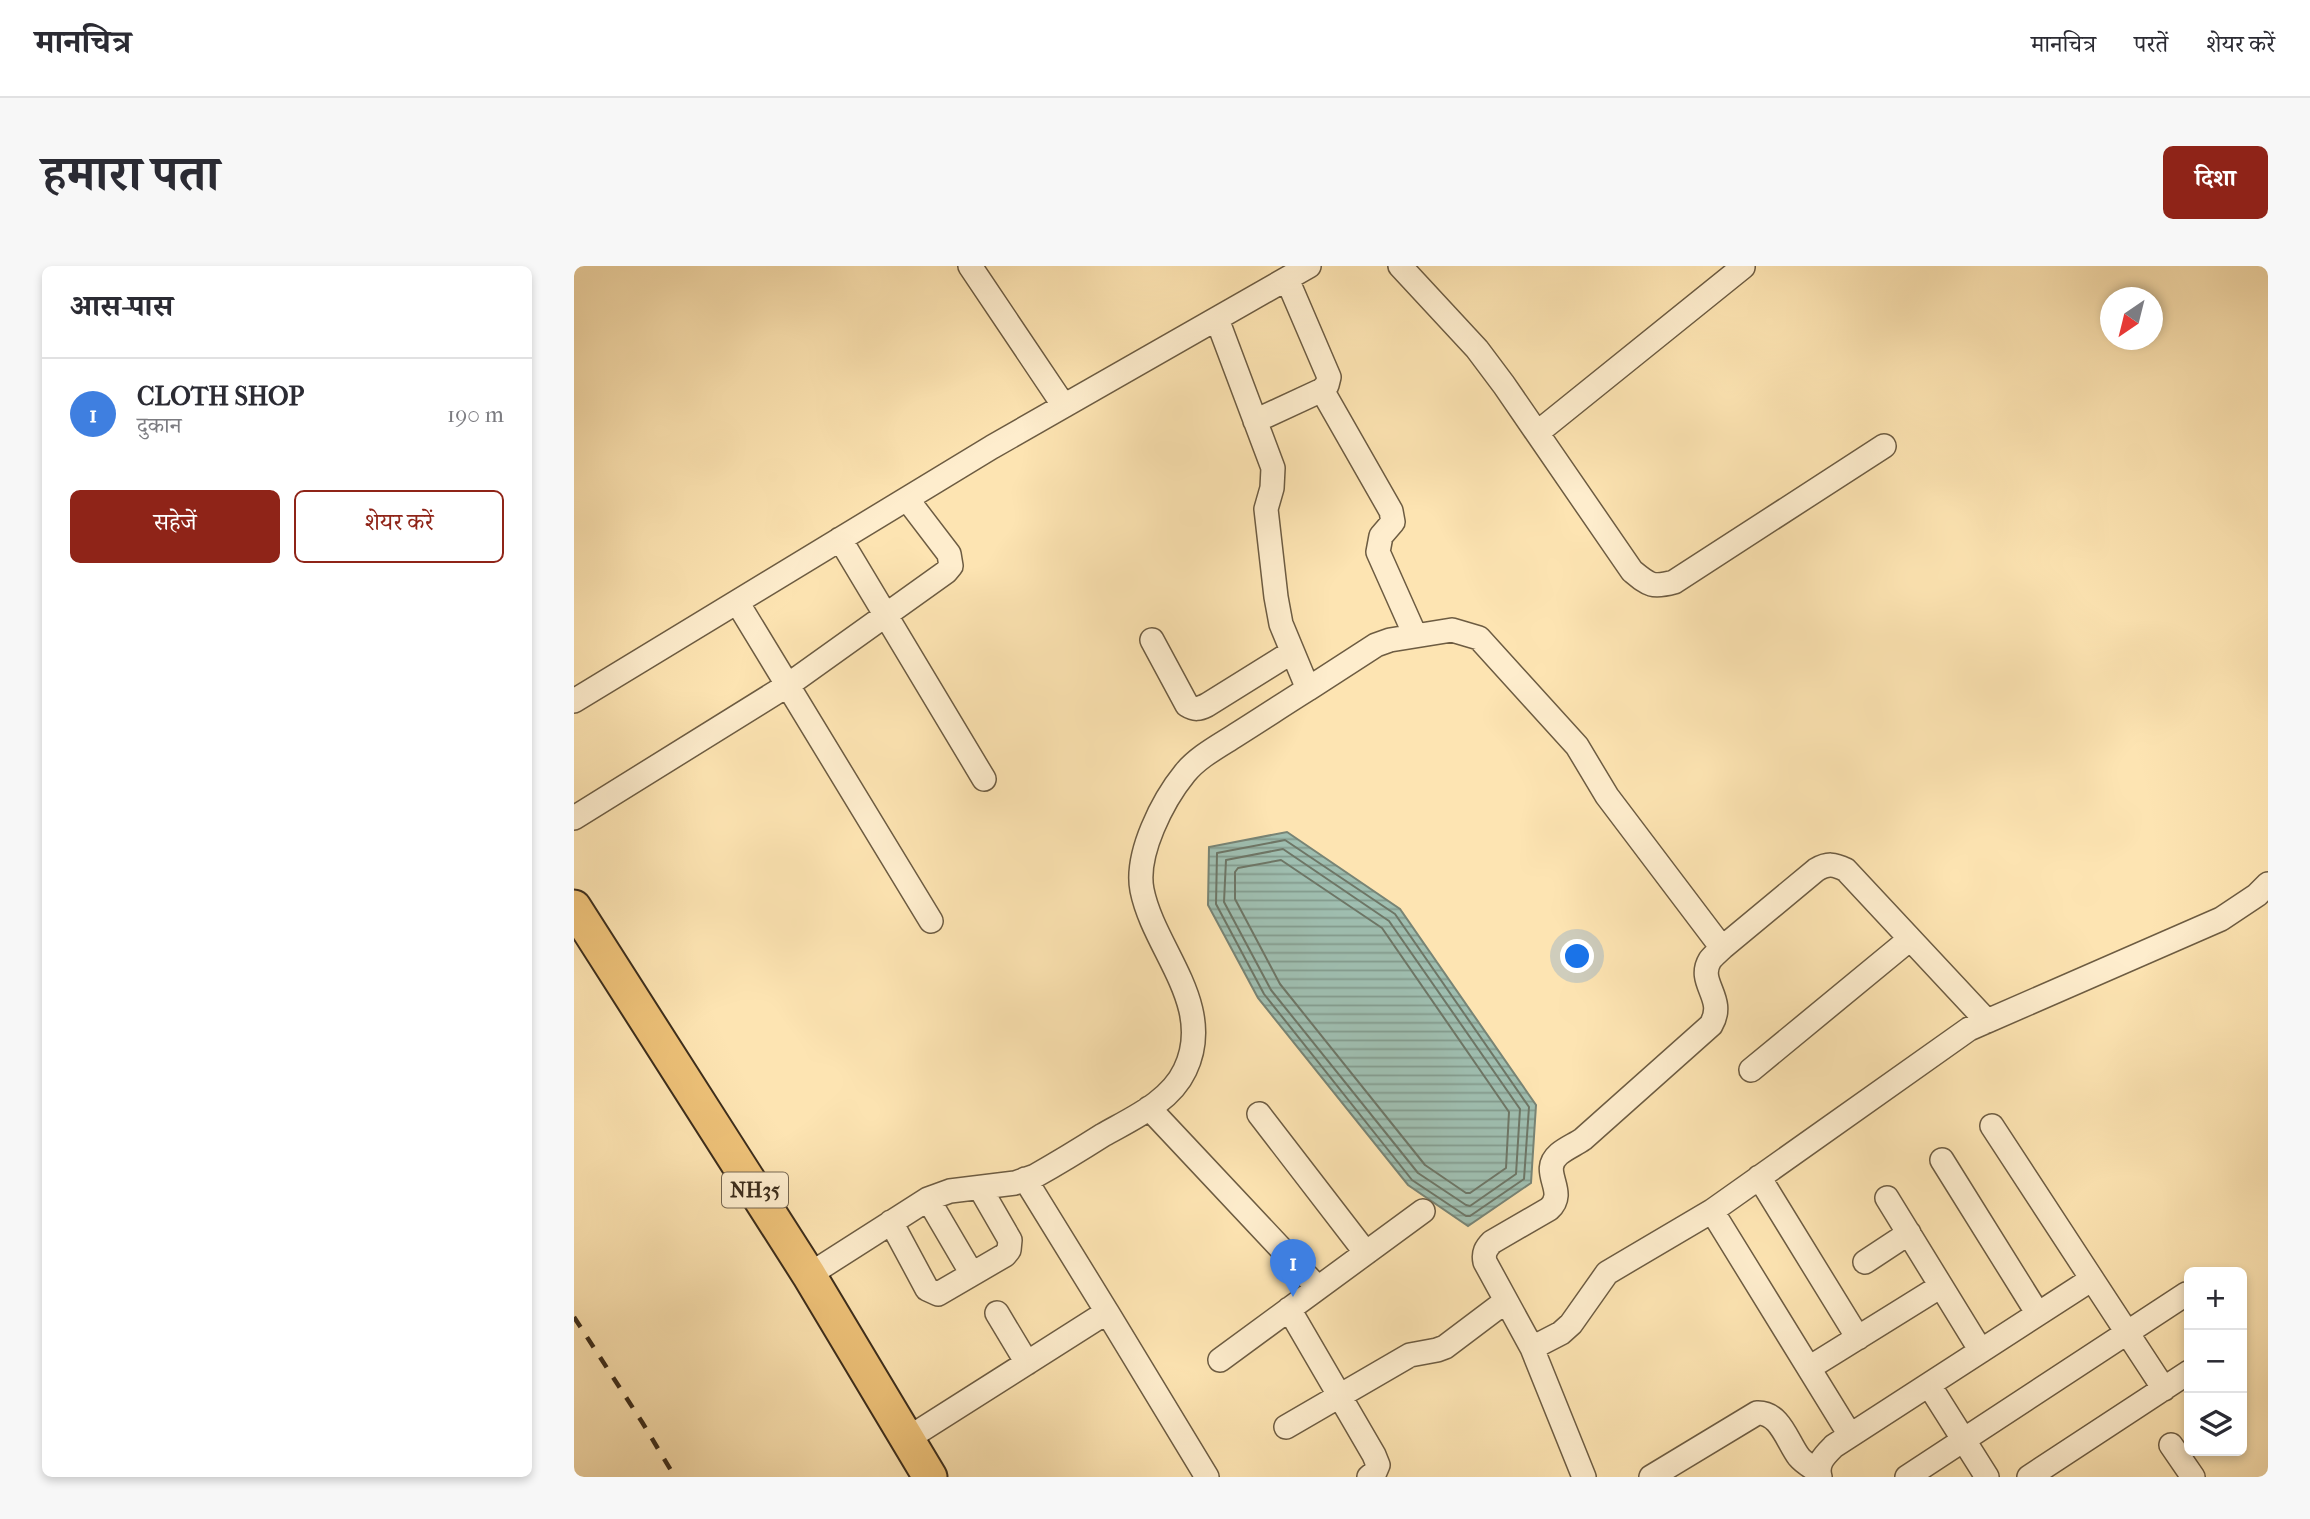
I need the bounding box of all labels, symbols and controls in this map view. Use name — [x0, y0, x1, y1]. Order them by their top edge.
text: मानचित्र — [35, 23, 131, 62]
text: मानचित्र — [2031, 30, 2096, 58]
text: परतें — [2134, 30, 2168, 58]
text: शेयर करें — [2206, 30, 2275, 58]
text: हमारा पता — [42, 145, 219, 203]
button: दिशा — [2163, 146, 2268, 219]
north arrow — [2100, 287, 2163, 350]
text: आस-पास — [70, 289, 173, 324]
text: CLOTH SHOP — [137, 381, 304, 412]
text: 1 — [89, 401, 97, 428]
text: 190 m — [447, 401, 504, 428]
text: दुकान — [137, 412, 181, 439]
button: सहेजें — [70, 490, 280, 563]
button: शेयर करें — [294, 490, 504, 563]
your location — [1560, 939, 1594, 973]
road number: NH35 — [722, 1172, 788, 1208]
pin: 1 — [1270, 1239, 1316, 1297]
map controls — [2184, 1267, 2247, 1456]
button: + — [2184, 1267, 2247, 1330]
button: − — [2184, 1330, 2247, 1393]
button: layers — [2184, 1393, 2247, 1456]

